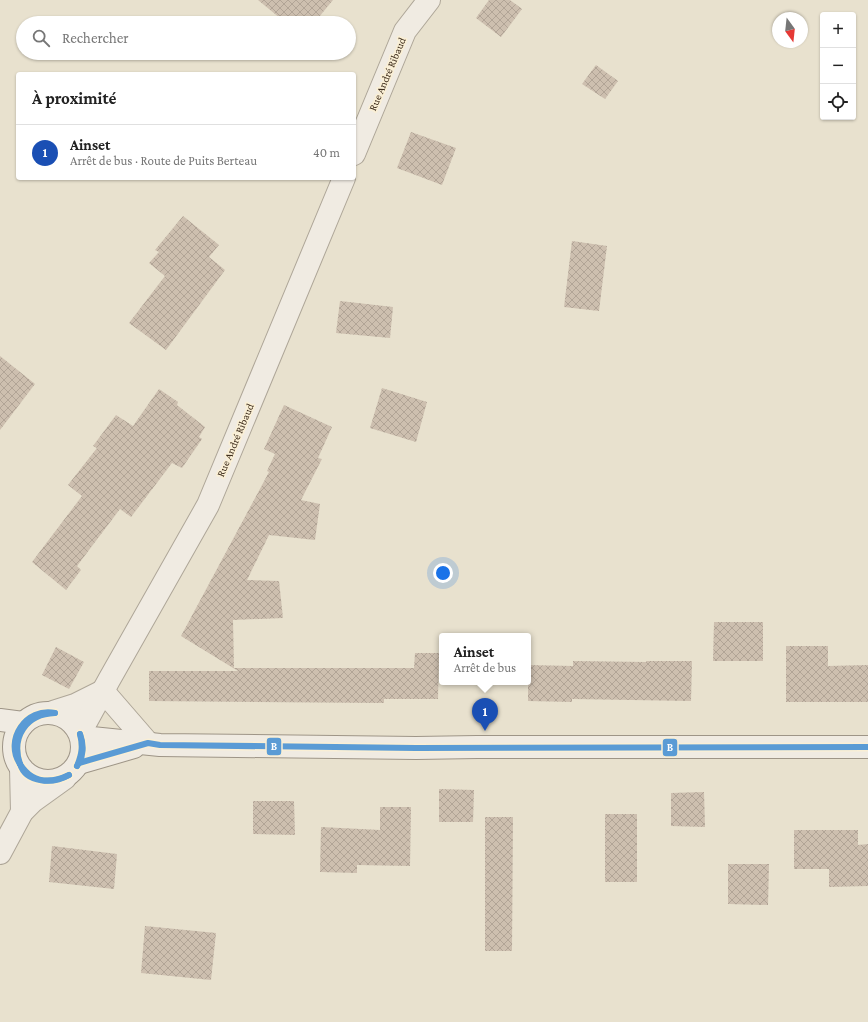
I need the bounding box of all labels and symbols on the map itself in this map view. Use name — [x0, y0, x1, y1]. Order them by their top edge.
north arrow — [772, 12, 808, 48]
street label: Rue André Ribaud — [366, 35, 408, 112]
street label: Rue André Ribaud — [214, 401, 256, 478]
your location — [433, 563, 453, 583]
pin: 1 — [472, 698, 498, 731]
line badge: B — [266, 737, 282, 756]
line badge: B — [662, 738, 678, 757]
text: B — [271, 740, 278, 752]
text: B — [667, 741, 674, 753]

